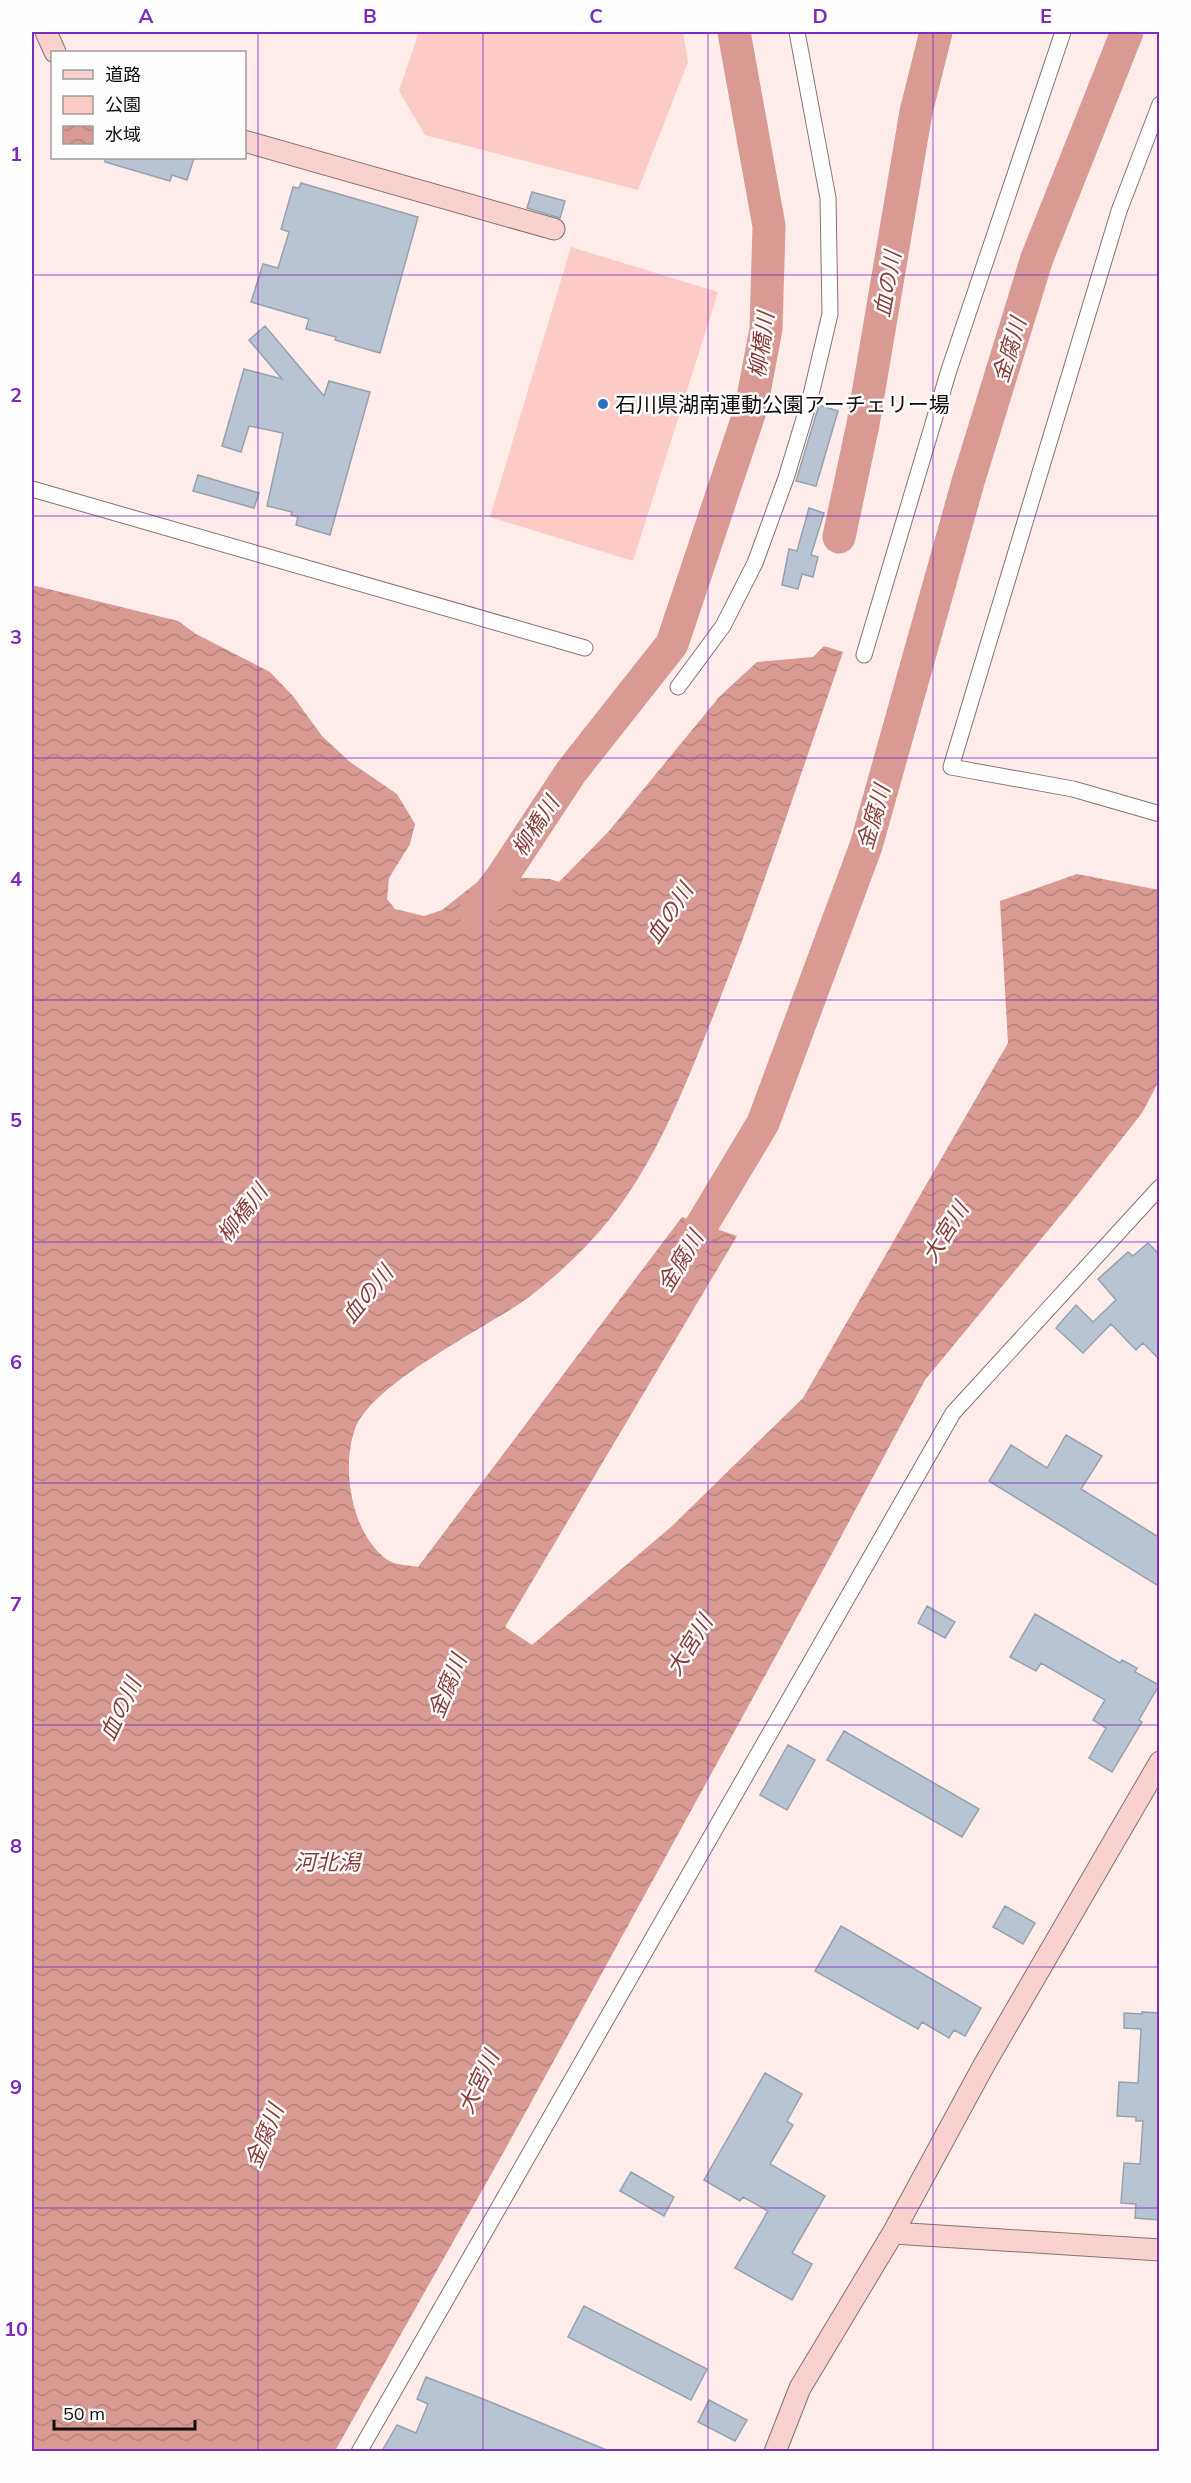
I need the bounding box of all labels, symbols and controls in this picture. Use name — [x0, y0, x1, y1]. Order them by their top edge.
text: A — [139, 3, 154, 28]
text: B — [363, 3, 377, 28]
text: C — [589, 3, 603, 28]
text: D — [812, 3, 828, 28]
text: E — [1040, 3, 1052, 28]
legend — [51, 51, 246, 159]
text: 道路 — [105, 63, 141, 86]
text: 公園 — [105, 93, 141, 116]
text: 水域 — [105, 123, 141, 146]
text: 1 — [10, 141, 22, 166]
water label: 血の川 — [867, 247, 907, 319]
water label: 柳橋川 — [743, 308, 780, 380]
water label: 金腐川 — [986, 312, 1033, 386]
text: 2 — [10, 382, 22, 407]
place label: 石川県湖南運動公園アーチェリー場 — [615, 391, 950, 417]
marker: 石川県湖南運動公園アーチェリー場 — [596, 397, 610, 411]
text: 3 — [10, 624, 22, 649]
water label: 金腐川 — [850, 780, 896, 853]
water label: 柳橋川 — [505, 789, 566, 861]
text: 4 — [10, 866, 22, 891]
water label: 血の川 — [639, 876, 700, 948]
text: 5 — [10, 1107, 22, 1132]
water label: 柳橋川 — [211, 1177, 275, 1248]
water label: 大宮川 — [916, 1195, 975, 1267]
water label: 金腐川 — [651, 1224, 710, 1297]
water label: 血の川 — [335, 1258, 400, 1328]
text: 6 — [10, 1349, 22, 1374]
text: 7 — [10, 1591, 22, 1616]
water label: 大宮川 — [660, 1608, 719, 1680]
water label: 金腐川 — [422, 1648, 473, 1722]
water label: 血の川 — [93, 1671, 147, 1745]
text: 8 — [10, 1833, 22, 1858]
water label: 河北潟 — [294, 1848, 363, 1876]
water label: 大宮川 — [451, 2044, 505, 2118]
text: 9 — [10, 2074, 22, 2099]
water label: 金腐川 — [239, 2098, 290, 2172]
text: 10 — [4, 2316, 28, 2341]
scale bar — [54, 2393, 195, 2431]
text: 50 m — [63, 2402, 105, 2425]

